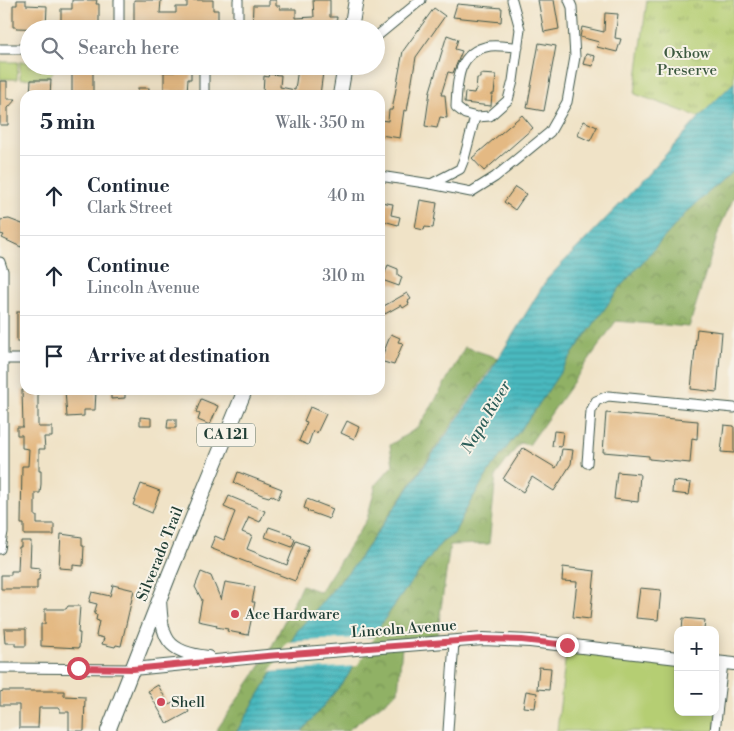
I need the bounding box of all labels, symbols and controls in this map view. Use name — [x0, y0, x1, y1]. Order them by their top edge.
search box — [20, 20, 385, 75]
icon: search — [38, 34, 66, 62]
text: Search here — [78, 36, 179, 60]
park label: Oxbow Preserve — [657, 44, 717, 80]
text: 5 min — [40, 110, 95, 136]
text: Walk · 350 m — [276, 113, 365, 133]
text: Continue — [87, 174, 170, 198]
icon: ahead — [40, 182, 68, 210]
text: 40 m — [328, 186, 365, 206]
text: Clark Street — [87, 198, 173, 218]
text: Continue — [87, 254, 170, 278]
icon: ahead — [40, 262, 68, 290]
text: 310 m — [322, 266, 365, 286]
text: Lincoln Avenue — [87, 278, 200, 298]
icon: arrive — [40, 342, 68, 370]
text: Arrive at destination — [87, 344, 270, 368]
water label: Napa River — [456, 376, 516, 458]
road number: CA 121 — [197, 424, 255, 446]
street label: Silverado Trail — [132, 503, 188, 604]
place label: Ace Hardware — [244, 605, 340, 624]
marker: Ace Hardware — [229, 608, 241, 620]
street label: Lincoln Avenue — [351, 616, 457, 642]
map controls — [674, 626, 719, 716]
button: + — [674, 626, 719, 671]
route end — [556, 634, 579, 657]
route start — [67, 657, 90, 680]
button: − — [674, 671, 719, 716]
place label: Shell — [171, 693, 206, 712]
marker: Shell — [155, 696, 167, 708]

